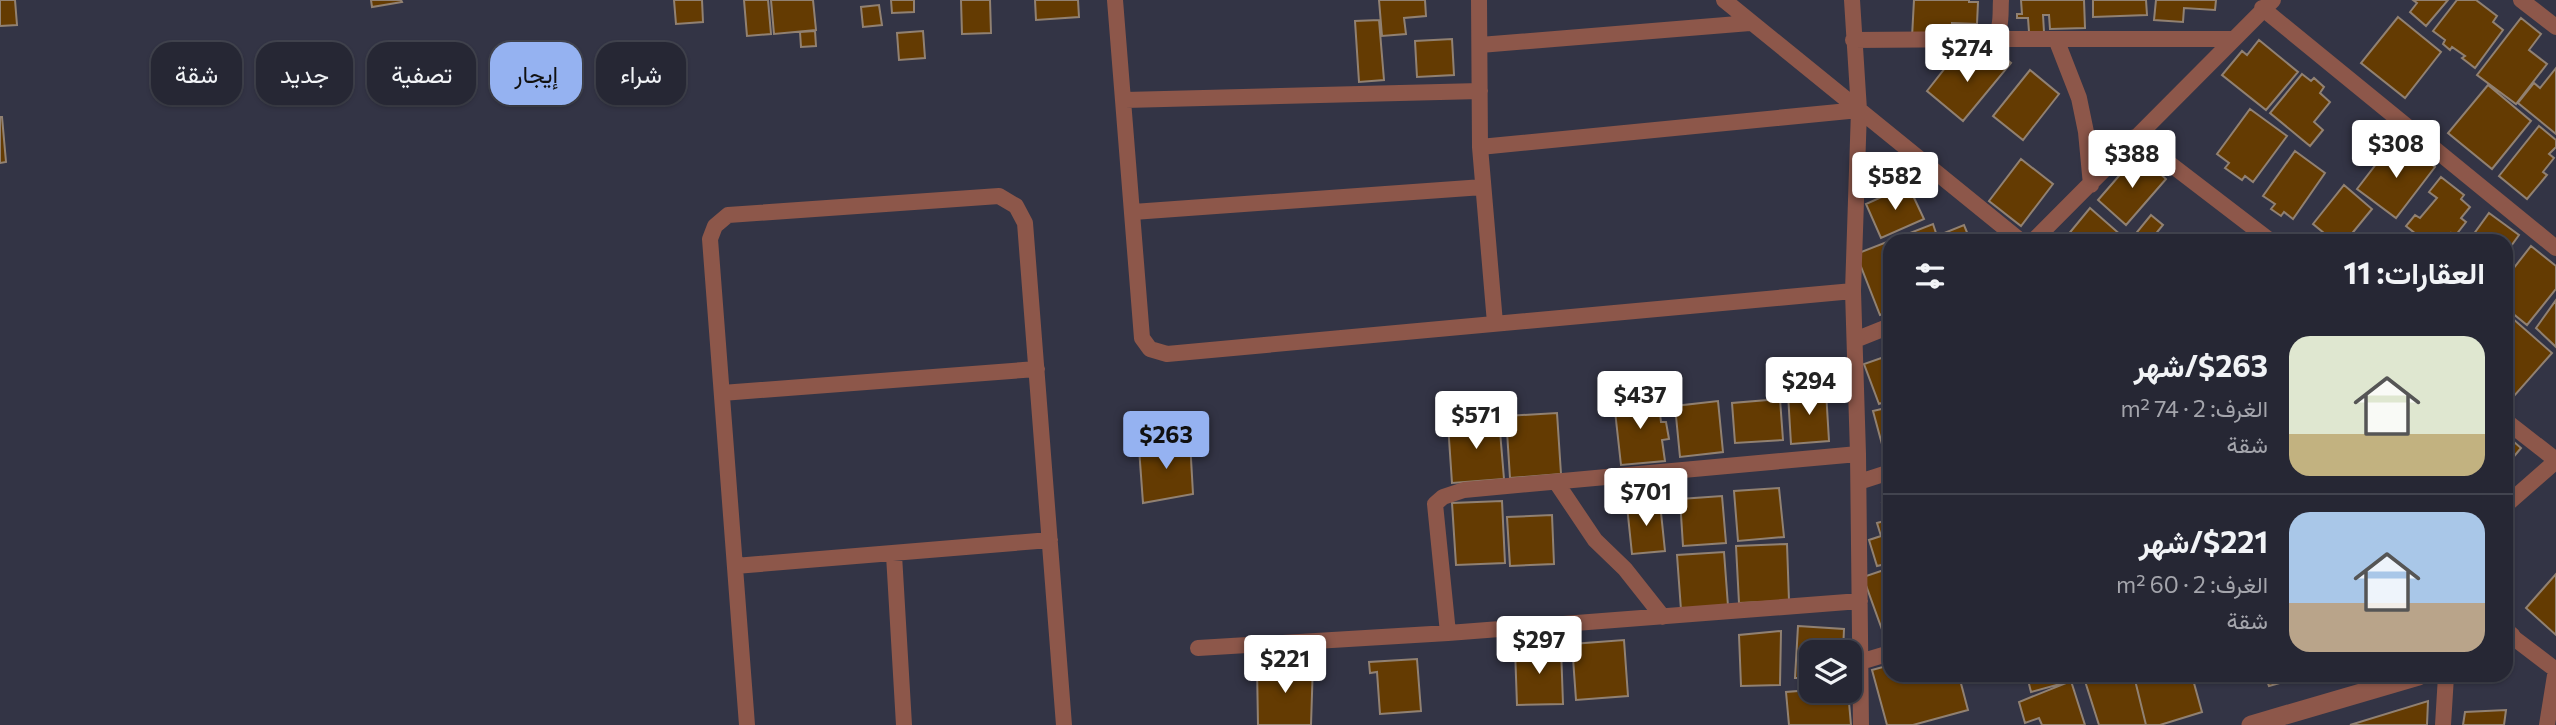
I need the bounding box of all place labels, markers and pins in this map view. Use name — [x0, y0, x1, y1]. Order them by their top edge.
pin: $274 — [1926, 24, 2008, 84]
pin: $308 — [2355, 120, 2437, 180]
pin: $388 — [2091, 130, 2173, 190]
pin: $582 — [1854, 152, 1936, 212]
pin: $294 — [1768, 358, 1850, 417]
pin: $437 — [1599, 372, 1681, 431]
pin: $571 — [1435, 392, 1517, 451]
pin: $263 — [1125, 412, 1207, 471]
pin: $701 — [1605, 468, 1687, 528]
pin: $297 — [1498, 616, 1580, 676]
pin: $221 — [1244, 636, 1326, 695]

